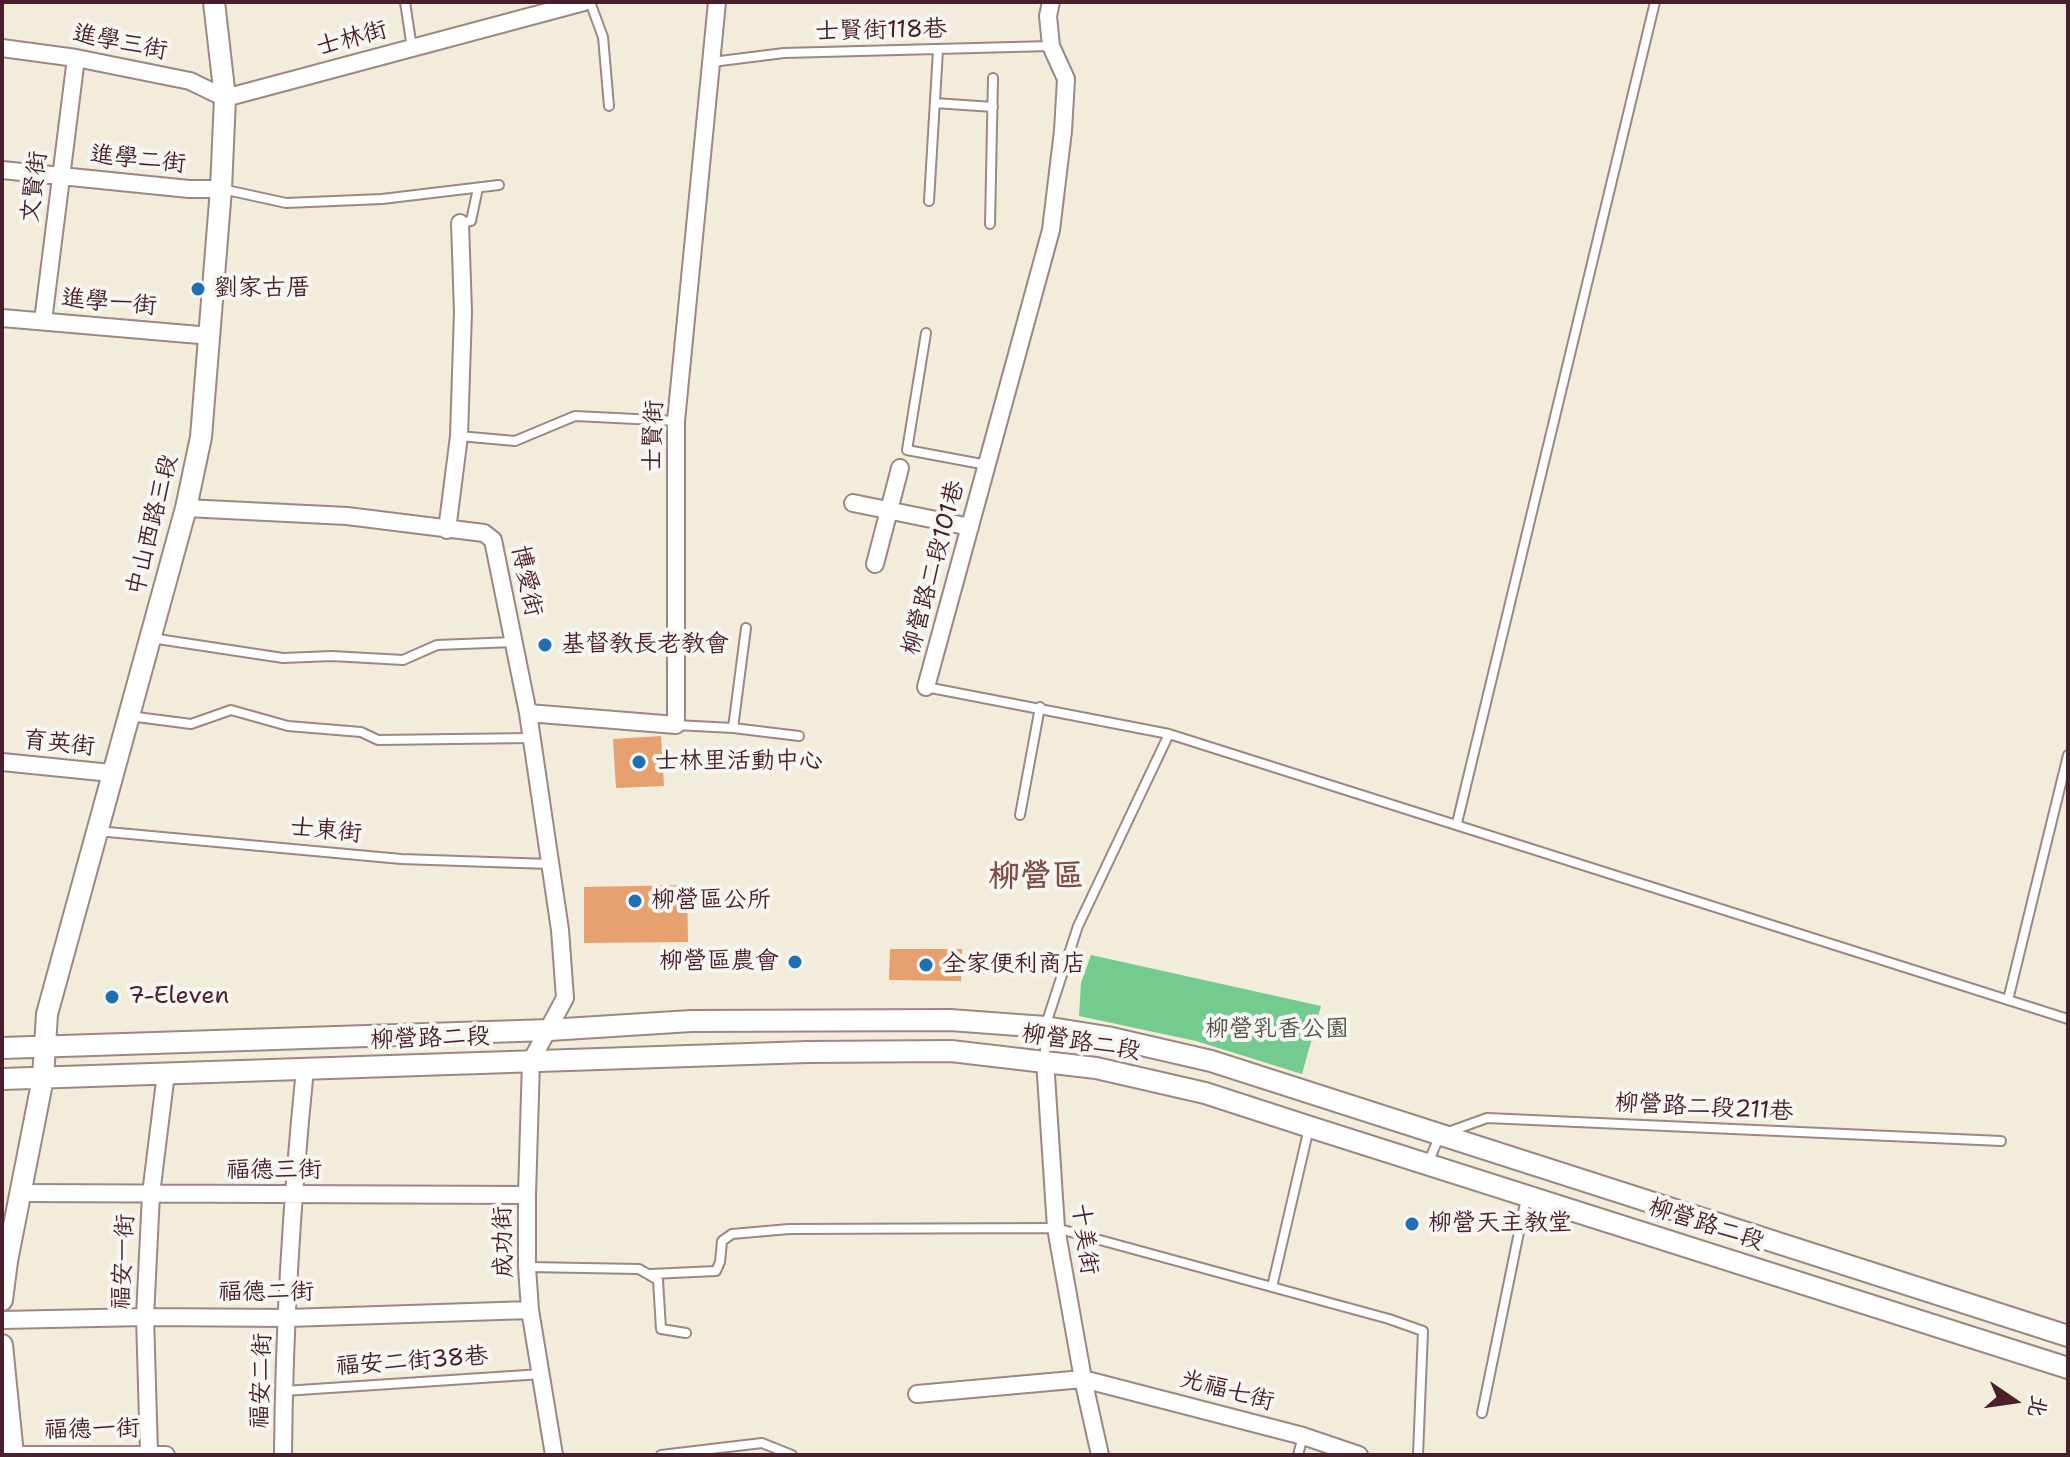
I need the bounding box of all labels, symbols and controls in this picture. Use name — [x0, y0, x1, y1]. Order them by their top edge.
street label: 士賢街118巷 — [815, 15, 947, 47]
street label: 士林街 — [313, 16, 391, 62]
street label: 進學三街 — [70, 20, 170, 66]
street label: 進學二街 — [89, 141, 187, 179]
street label: 文賢街 — [16, 150, 54, 224]
place label: 劉家古厝 — [214, 275, 310, 303]
marker: 劉家古厝 — [189, 280, 207, 298]
street label: 進學一街 — [60, 284, 158, 322]
street label: 士賢街 — [638, 400, 670, 472]
street label: 中山西路三段 — [122, 452, 184, 598]
street label: 柳營路二段101巷 — [897, 478, 971, 658]
street label: 博愛街 — [504, 543, 548, 619]
place label: 基督教長老教會 — [561, 631, 729, 659]
marker: 基督教長老教會 — [536, 636, 554, 654]
street label: 育英街 — [22, 726, 96, 762]
place label: 士林里活動中心 — [655, 748, 823, 776]
marker: 士林里活動中心 — [630, 753, 648, 771]
street label: 士東街 — [289, 813, 363, 849]
district label: 柳營區 — [988, 859, 1084, 897]
place label: 柳營區公所 — [651, 887, 771, 915]
marker: 柳營區公所 — [626, 892, 644, 910]
place label: 柳營區農會 — [659, 948, 779, 976]
place label: 全家便利商店 — [942, 951, 1086, 979]
marker: 柳營區農會 — [786, 953, 804, 971]
marker: 全家便利商店 — [917, 956, 935, 974]
place label: 7-Eleven — [128, 983, 229, 1011]
marker: 7-Eleven — [103, 988, 121, 1006]
park label: 柳營乳香公園 — [1205, 1016, 1349, 1044]
street label: 柳營路二段 — [1019, 1019, 1143, 1067]
street label: 柳營路二段 — [370, 1023, 490, 1055]
street label: 柳營路二段211巷 — [1614, 1089, 1794, 1127]
street label: 福德三街 — [226, 1157, 322, 1185]
street label: 柳營路二段 — [1644, 1193, 1768, 1257]
street label: 十美街 — [1065, 1201, 1103, 1277]
street label: 成功街 — [489, 1206, 519, 1278]
place label: 柳營天主教堂 — [1428, 1210, 1572, 1238]
street label: 福安一街 — [107, 1213, 141, 1311]
marker: 柳營天主教堂 — [1403, 1215, 1421, 1233]
street label: 福德二街 — [218, 1279, 314, 1307]
street label: 福安二街 — [246, 1333, 278, 1429]
street label: 福安二街38巷 — [335, 1342, 489, 1382]
north arrow — [1974, 1361, 2054, 1441]
street label: 光福七街 — [1177, 1365, 1277, 1417]
text: 北 — [2021, 1393, 2054, 1420]
street label: 福德一街 — [44, 1415, 140, 1445]

